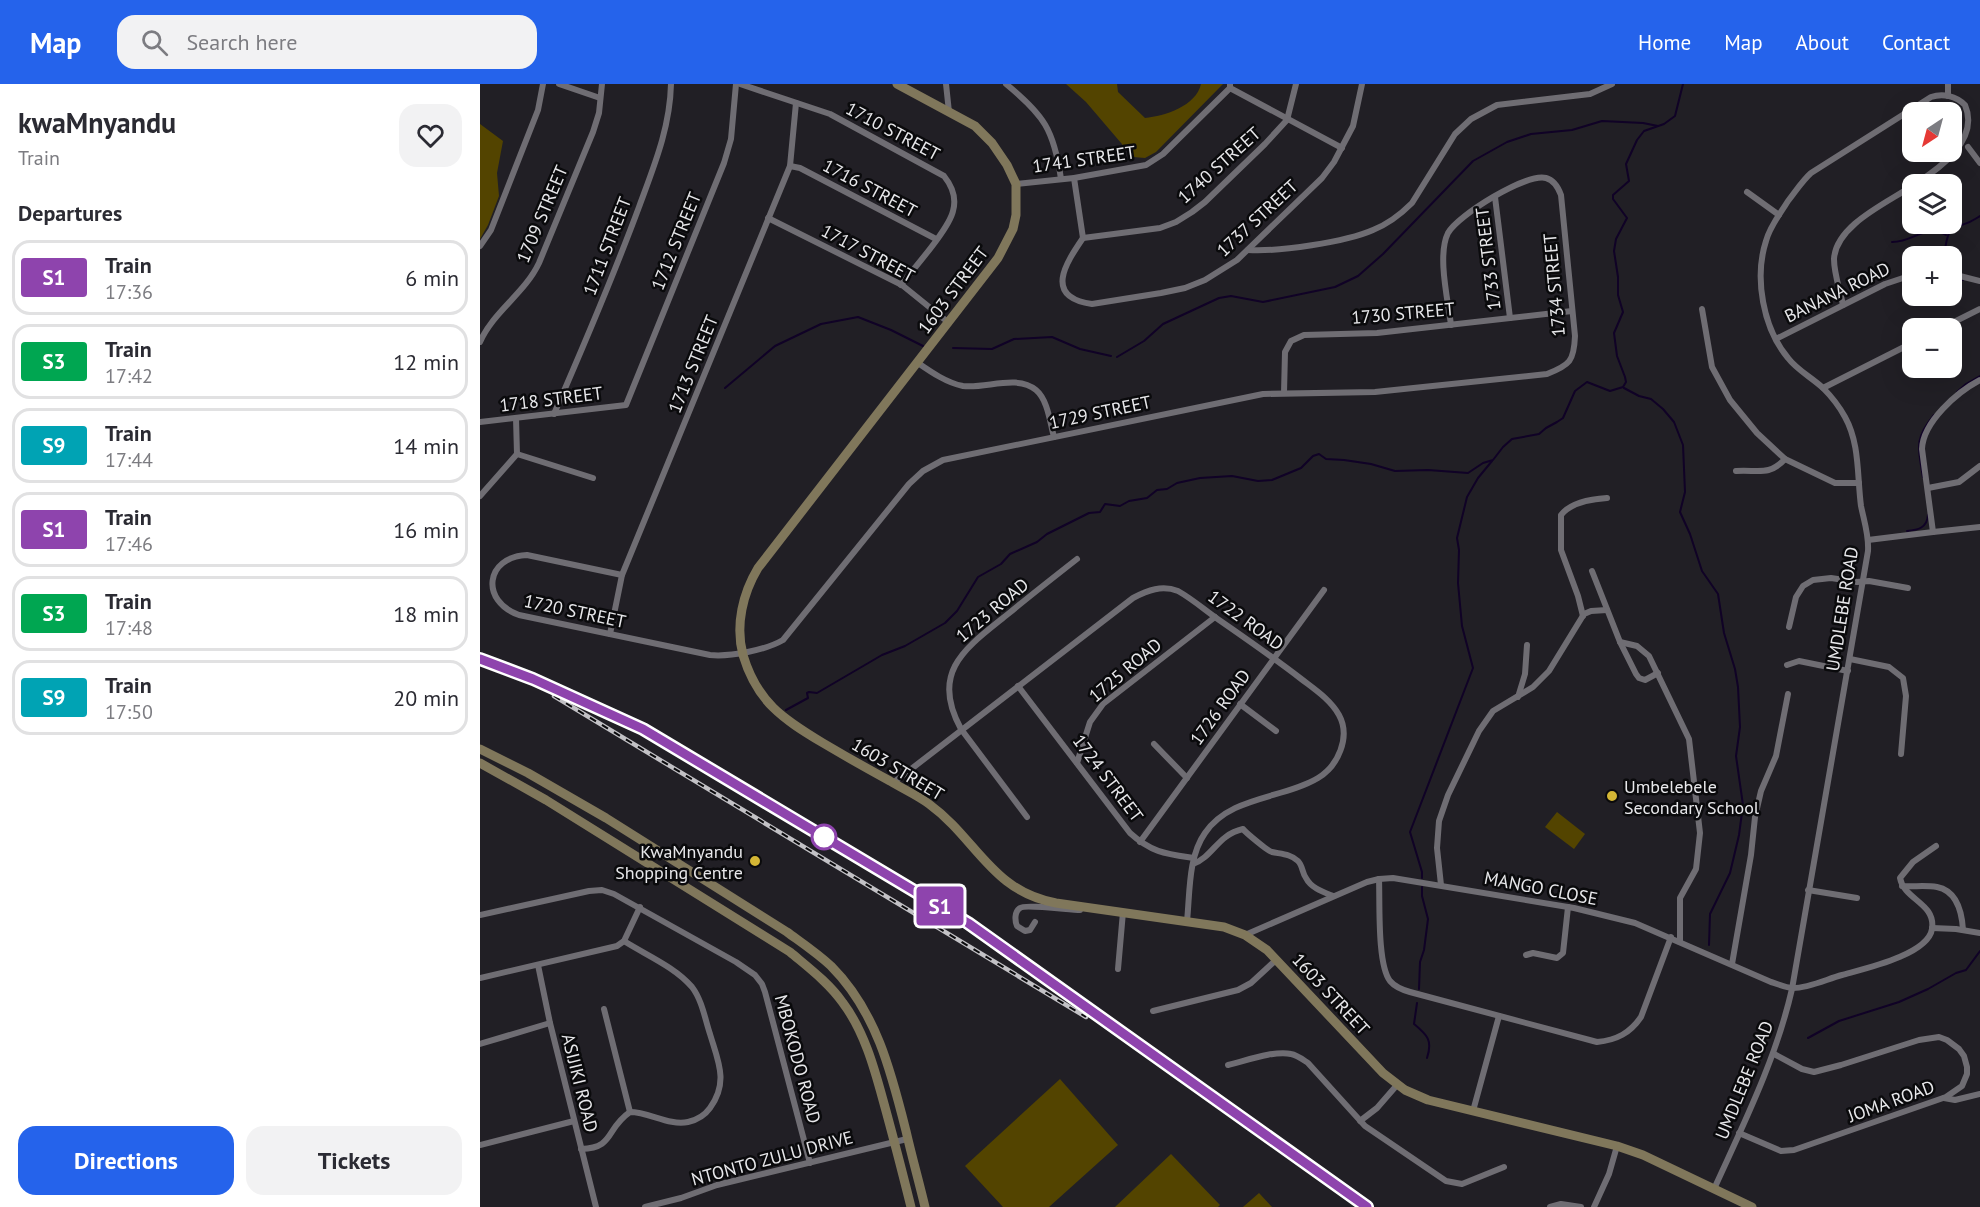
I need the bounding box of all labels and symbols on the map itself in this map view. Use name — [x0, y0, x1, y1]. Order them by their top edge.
street label: 1710 STREET — [842, 97, 944, 165]
north arrow — [1902, 102, 1962, 162]
street label: 1740 STREET — [1173, 122, 1265, 208]
street label: 1741 STREET — [1031, 140, 1137, 178]
street label: 1716 STREET — [819, 154, 921, 222]
street label: 1709 STREET — [511, 162, 573, 266]
street label: 1737 STREET — [1212, 175, 1302, 261]
street label: 1712 STREET — [646, 189, 706, 293]
street label: 1711 STREET — [578, 194, 636, 298]
street label: 1733 STREET — [1470, 206, 1506, 312]
street label: 1717 STREET — [817, 219, 919, 287]
street label: 1734 STREET — [1538, 232, 1570, 338]
street label: 1603 STREET — [913, 242, 993, 338]
street label: BANANA ROAD — [1781, 257, 1893, 327]
street label: 1730 STREET — [1350, 297, 1456, 329]
street label: 1713 STREET — [663, 312, 723, 416]
street label: 1718 STREET — [498, 381, 604, 417]
street label: 1729 STREET — [1047, 390, 1153, 434]
street label: UMDLEBE ROAD — [1821, 545, 1863, 673]
street label: 1723 ROAD — [951, 573, 1033, 647]
street label: 1722 ROAD — [1204, 585, 1288, 655]
street label: 1720 STREET — [522, 589, 628, 633]
street label: 1725 ROAD — [1084, 633, 1166, 707]
street label: 1726 ROAD — [1185, 665, 1255, 749]
street label: 1724 STREET — [1068, 730, 1148, 826]
street label: 1603 STREET — [848, 732, 948, 806]
place label: Umbelebele Secondary School — [1624, 775, 1760, 819]
marker: Umbelebele Secondary School — [1605, 789, 1619, 803]
unlabelled marker — [811, 824, 837, 850]
place label: KwaMnyandu Shopping Centre — [615, 840, 743, 884]
marker: KwaMnyandu Shopping Centre — [748, 854, 762, 868]
street label: MANGO CLOSE — [1482, 866, 1600, 910]
line badge: S1 — [913, 886, 967, 926]
street label: 1603 STREET — [1287, 948, 1375, 1040]
street label: MBOKODO ROAD — [770, 992, 826, 1126]
street label: UMDLEBE ROAD — [1710, 1017, 1778, 1143]
street label: ASIJIKI ROAD — [557, 1031, 603, 1135]
street label: JOMA ROAD — [1844, 1075, 1937, 1128]
street label: NTONTO ZULU DRIVE — [689, 1125, 855, 1191]

